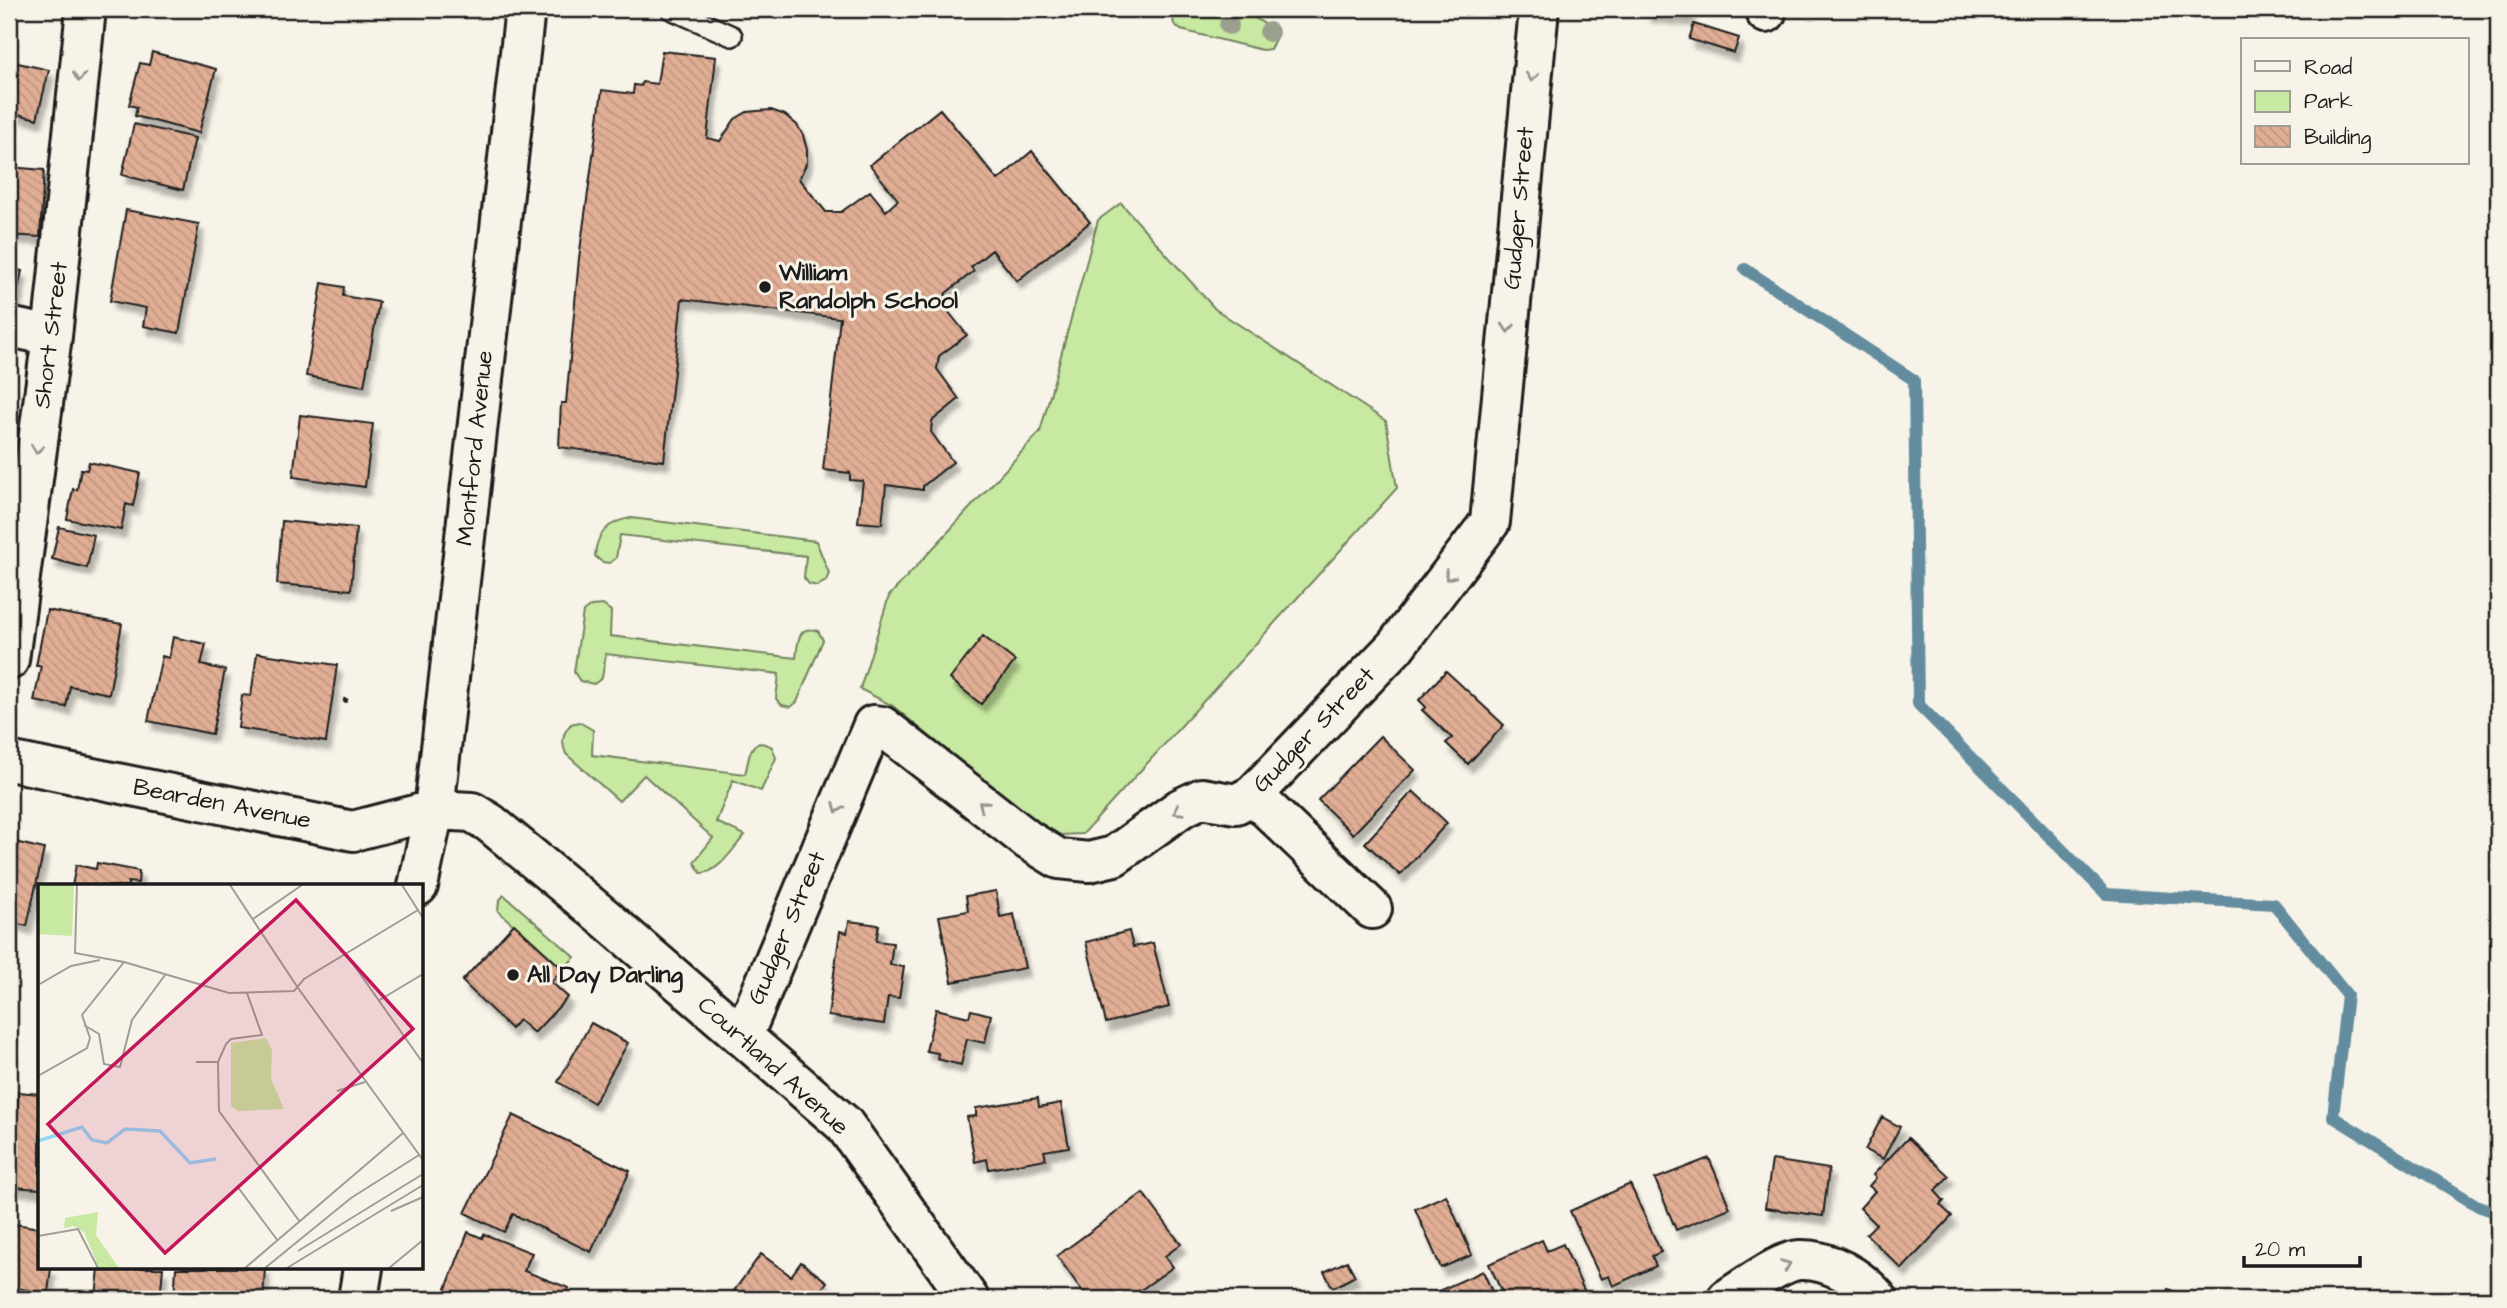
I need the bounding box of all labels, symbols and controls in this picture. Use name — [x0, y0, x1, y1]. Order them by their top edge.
legend — [2241, 38, 2468, 164]
text: Road — [2304, 53, 2352, 82]
one-way arrow — [72, 71, 87, 82]
one-way arrow — [1525, 71, 1540, 82]
text: Park — [2304, 87, 2353, 116]
text: Building — [2304, 123, 2372, 154]
street label: Gudger Street — [1495, 125, 1544, 291]
place label: William Randolph School — [778, 256, 958, 318]
street label: Short Street — [25, 259, 77, 410]
marker: William Randolph School — [757, 279, 773, 295]
one-way arrow — [1501, 322, 1516, 333]
street label: Montford Avenue — [448, 349, 502, 547]
one-way arrow — [30, 443, 45, 455]
one-way arrow — [1444, 569, 1457, 581]
street label: Gudger Street — [1245, 659, 1384, 801]
street label: Bearden Avenue — [130, 770, 314, 838]
one-way arrow — [832, 801, 846, 813]
one-way arrow — [979, 801, 992, 813]
one-way arrow — [1173, 803, 1186, 816]
street label: Gudger Street — [739, 846, 836, 1010]
inset map — [38, 884, 424, 1270]
place label: All Day Darling — [527, 958, 684, 994]
marker: All Day Darling — [505, 967, 521, 983]
street label: Courtland Avenue — [690, 989, 856, 1143]
scale bar — [2244, 1224, 2360, 1268]
text: 20 m — [2255, 1235, 2306, 1264]
one-way arrow — [1779, 1260, 1791, 1274]

